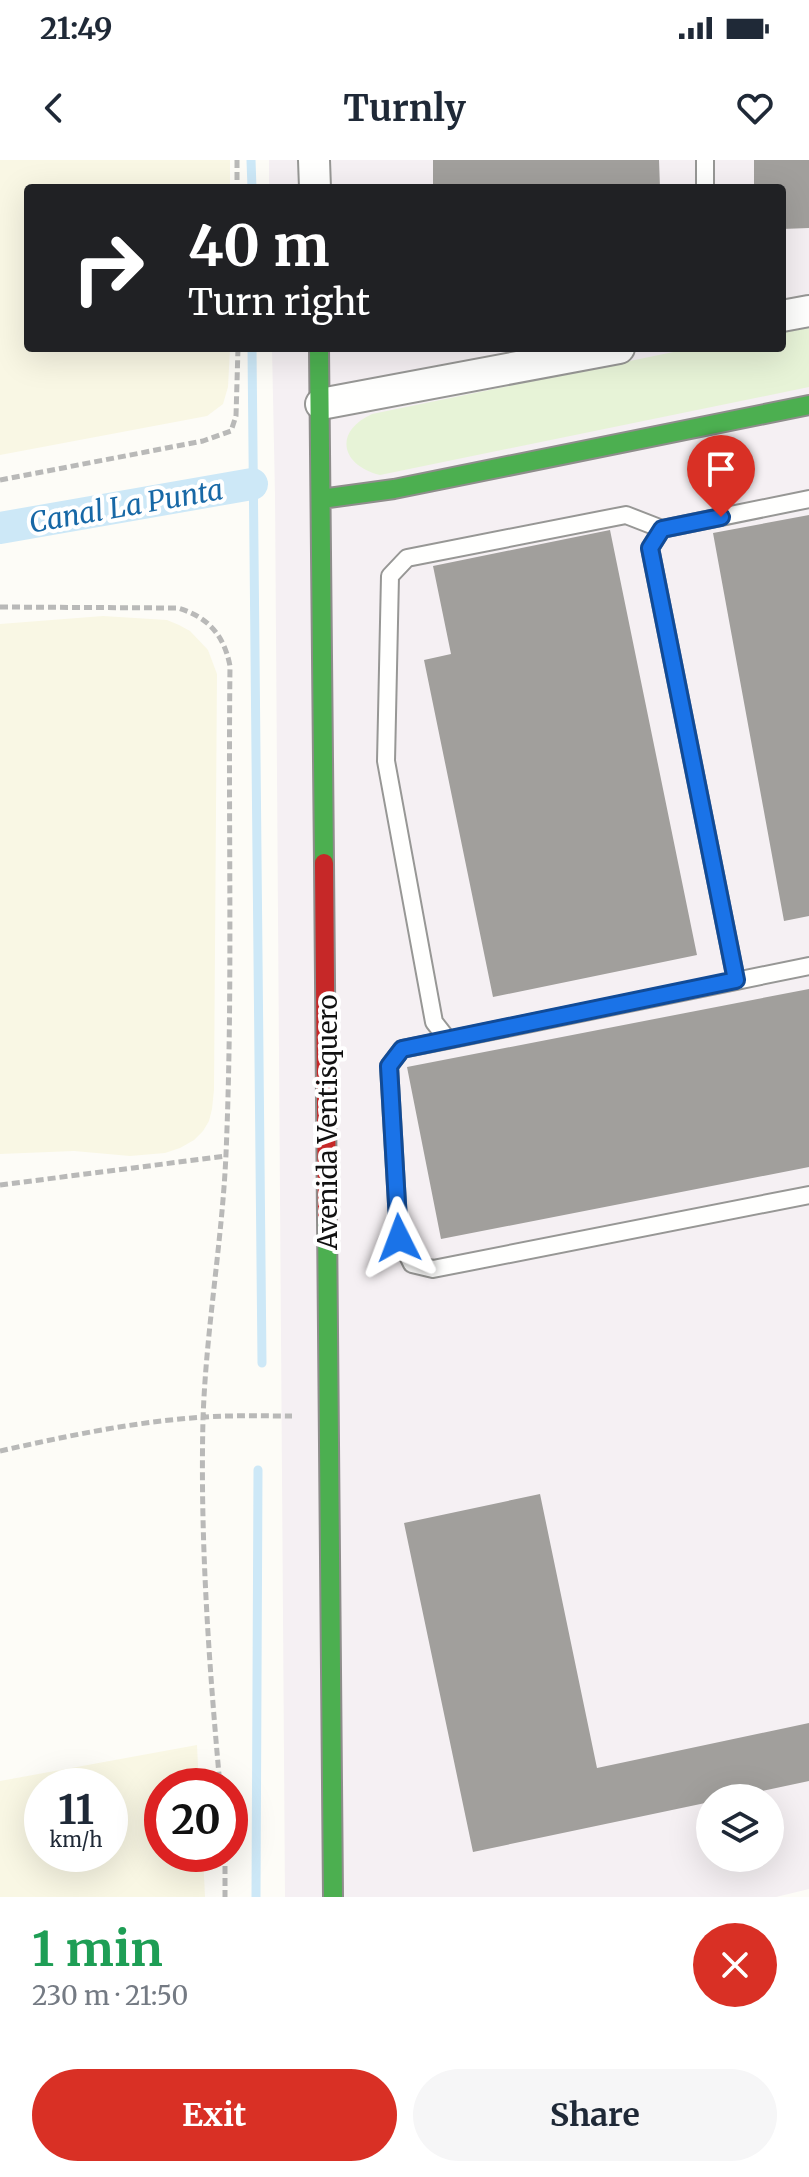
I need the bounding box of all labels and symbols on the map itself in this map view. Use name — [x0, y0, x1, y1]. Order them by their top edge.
pin — [687, 435, 755, 517]
water label: Canal La Punta — [26, 471, 226, 541]
street label: Avenida Ventisquero — [311, 994, 344, 1251]
position arrow — [357, 1196, 441, 1280]
speed limit sign: 20 — [144, 1768, 248, 1872]

